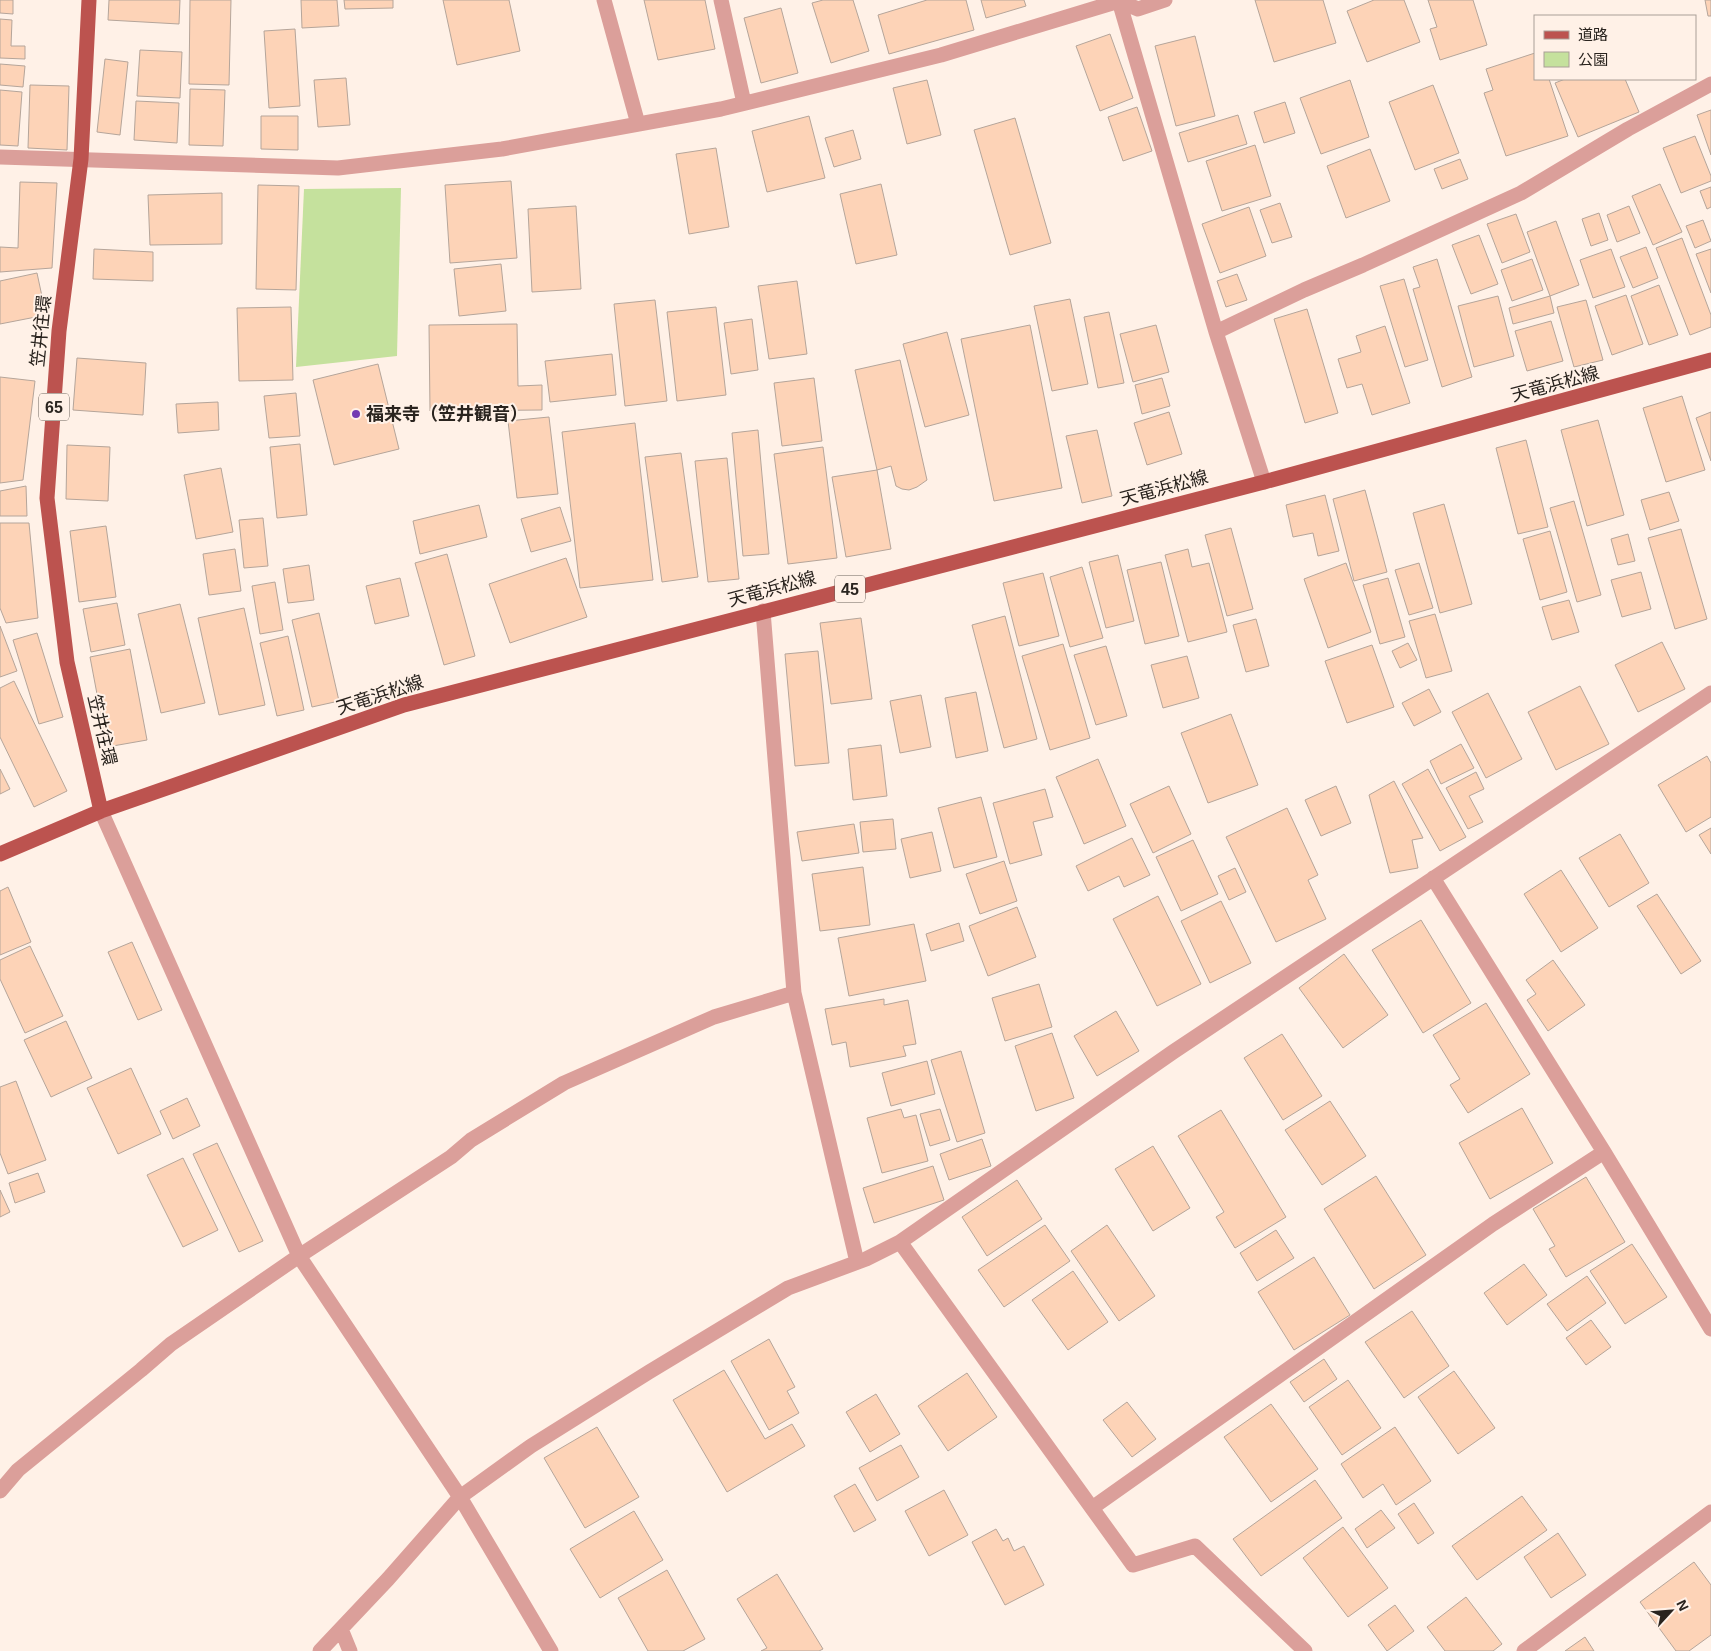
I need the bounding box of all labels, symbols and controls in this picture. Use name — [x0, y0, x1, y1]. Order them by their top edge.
legend — [1534, 15, 1696, 80]
text: 道路 — [1578, 26, 1608, 43]
text: 公園 — [1578, 51, 1608, 68]
street label: 笠井往環 — [27, 294, 55, 368]
street label: 天竜浜松線 — [1509, 363, 1601, 405]
road number: 65 — [39, 394, 69, 421]
place label: 福来寺（笠井観音） — [366, 404, 528, 424]
marker: 福来寺（笠井観音） — [350, 408, 362, 420]
street label: 天竜浜松線 — [1118, 467, 1210, 509]
street label: 天竜浜松線 — [726, 568, 818, 610]
road number: 45 — [835, 576, 865, 602]
street label: 天竜浜松線 — [334, 672, 426, 718]
street label: 笠井往環 — [84, 693, 120, 767]
north arrow — [1646, 1586, 1696, 1636]
text: N — [1673, 1597, 1692, 1613]

